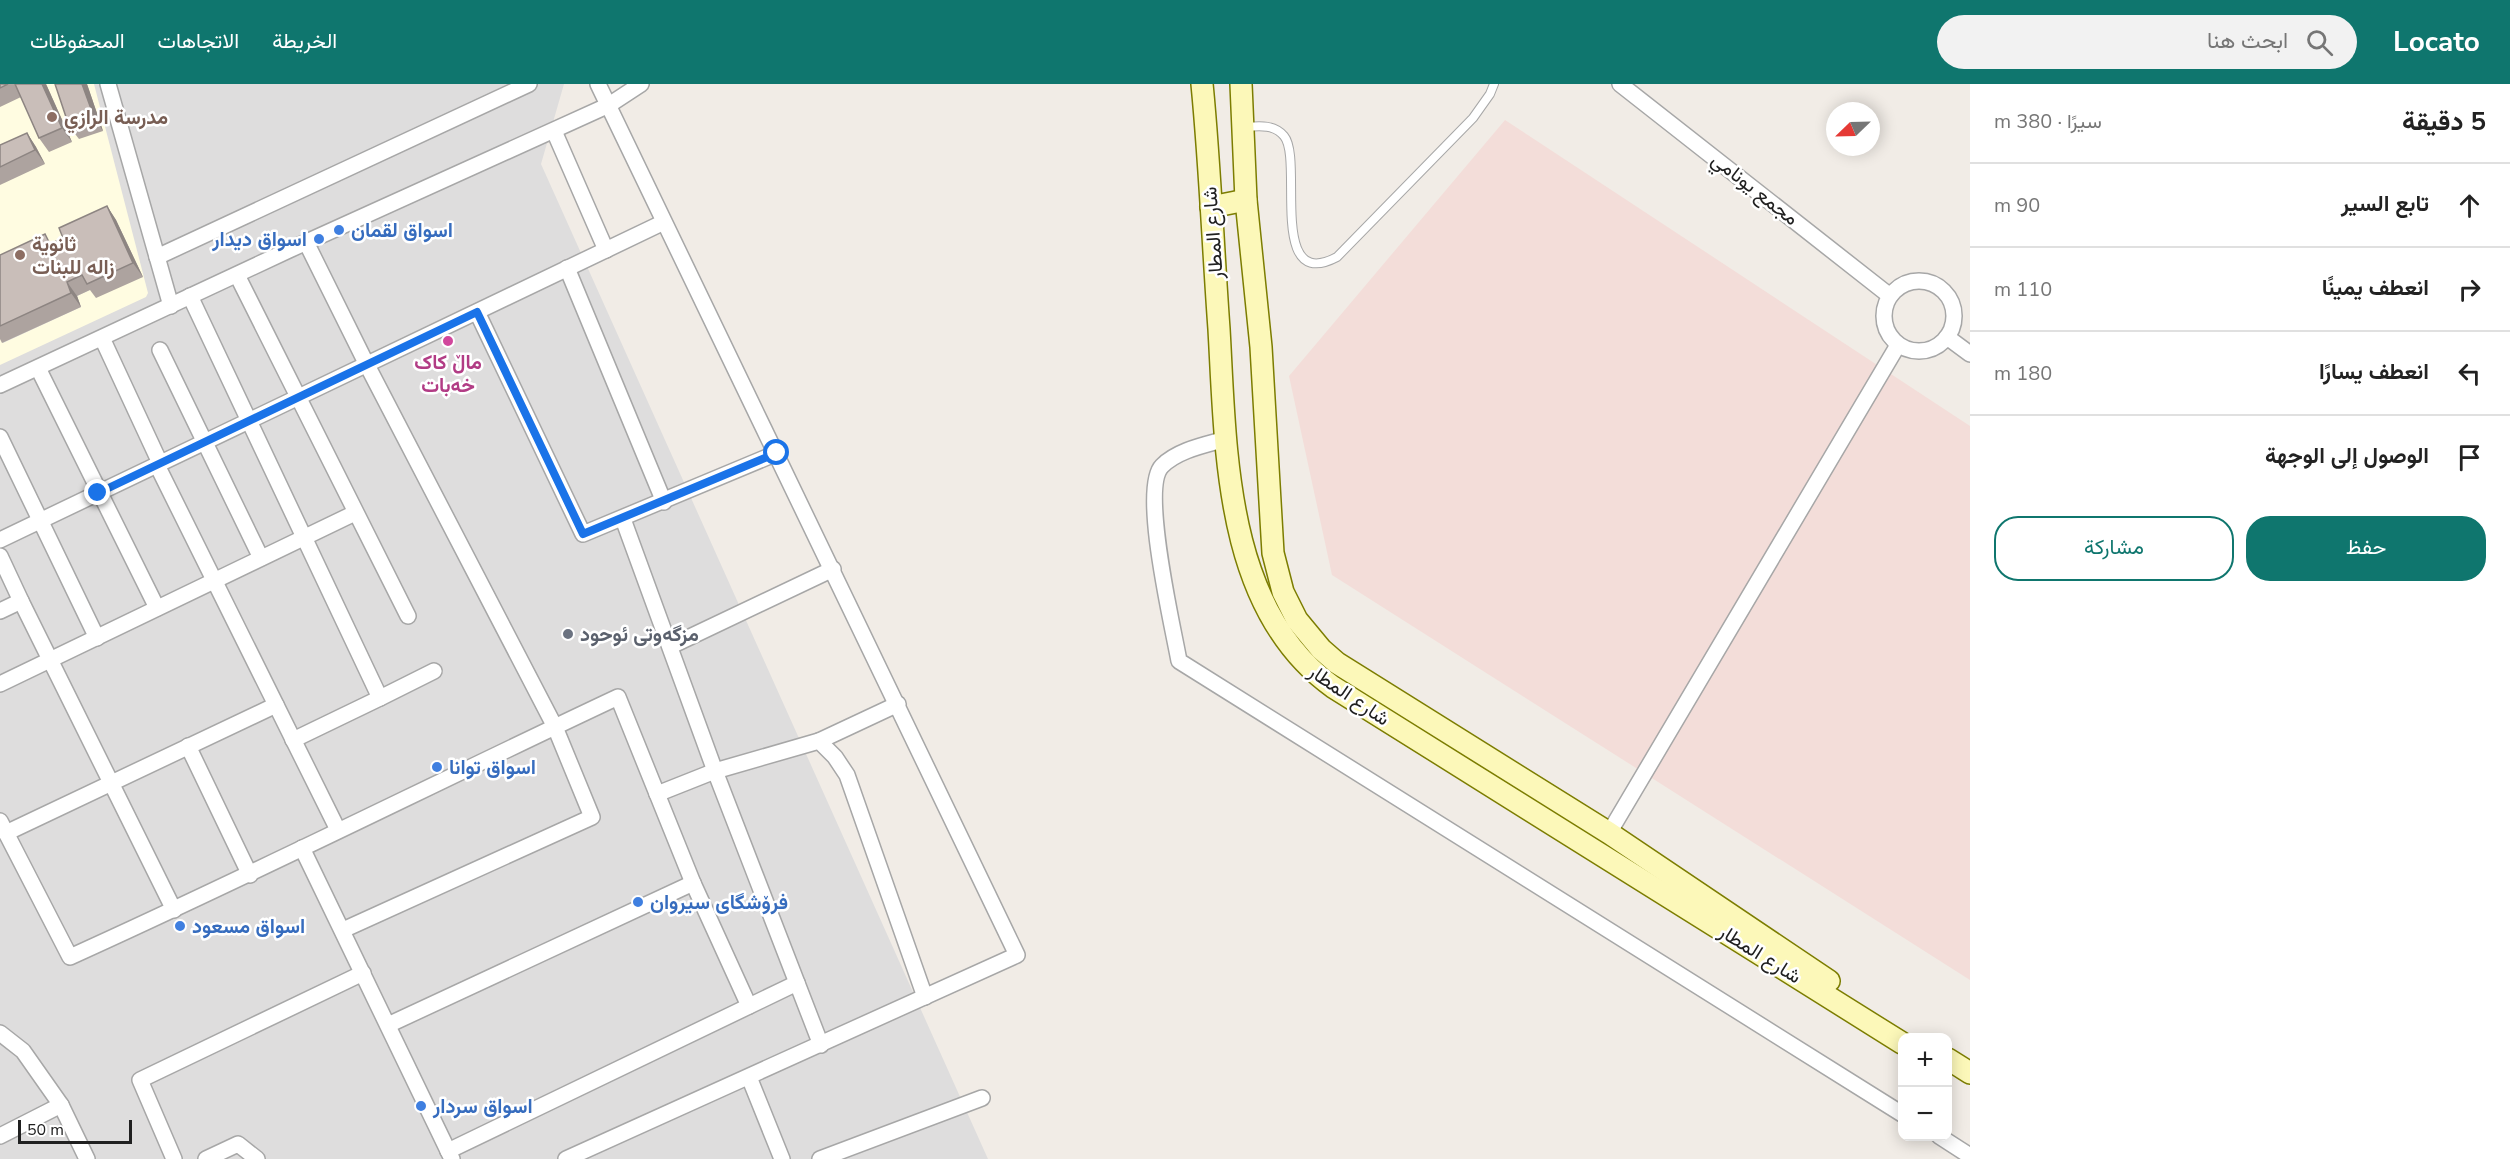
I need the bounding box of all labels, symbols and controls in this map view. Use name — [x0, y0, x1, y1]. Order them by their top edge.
search box — [1937, 15, 2357, 69]
text: Locato — [2393, 23, 2480, 61]
text: ابحث هنا — [2207, 26, 2288, 56]
icon: search — [2303, 26, 2336, 59]
text: المحفوظات — [30, 27, 125, 55]
text: الاتجاهات — [158, 27, 239, 55]
text: الخريطة — [272, 27, 337, 55]
north arrow — [1826, 102, 1880, 156]
place label: مدرسة الرازي — [64, 104, 168, 134]
text: 5 دقيقة — [2402, 104, 2486, 139]
text: سيرًا · 380 m — [1994, 108, 2102, 135]
marker: مدرسة الرازي — [45, 110, 59, 124]
street label: مجمع يونامي — [1704, 146, 1804, 234]
street label: شارع المطار — [1196, 186, 1230, 281]
text: تابع السير — [2341, 189, 2429, 219]
icon: ahead — [2453, 189, 2486, 222]
text: 90 m — [1994, 192, 2040, 219]
place label: اسواق لقمان — [351, 217, 453, 244]
marker: اسواق لقمان — [332, 223, 346, 237]
place label: اسواق ديدار — [211, 226, 307, 253]
place label: ثانوية زاله للبنات — [32, 231, 115, 281]
marker: اسواق ديدار — [312, 232, 326, 246]
marker: ثانوية زاله للبنات — [13, 248, 27, 262]
text: انعطف يمينًا — [2322, 273, 2429, 303]
icon: right — [2453, 273, 2486, 306]
text: 110 m — [1994, 276, 2052, 303]
marker: ماڵ کاک خەبات — [441, 334, 455, 348]
place label: ماڵ کاک خەبات — [414, 349, 482, 399]
text: انعطف يسارًا — [2319, 357, 2429, 387]
icon: left — [2453, 357, 2486, 390]
text: 180 m — [1994, 360, 2052, 387]
route start — [763, 439, 789, 465]
text: الوصول إلى الوجهة — [2265, 441, 2429, 471]
icon: arrive — [2453, 441, 2486, 474]
route end — [84, 479, 110, 505]
button: مشاركة — [1994, 516, 2234, 581]
button: حفظ — [2246, 516, 2486, 581]
place label: مزگەوتی ئوحود — [580, 621, 699, 648]
marker: مزگەوتی ئوحود — [561, 627, 575, 641]
street label: شارع المطار — [1302, 657, 1395, 732]
place label: اسواق توانا — [449, 754, 536, 781]
marker: اسواق توانا — [430, 760, 444, 774]
place label: فرۆشگای سیروان — [650, 889, 788, 916]
marker: فرۆشگای سیروان — [631, 895, 645, 909]
place label: اسواق مسعود — [192, 913, 305, 940]
street label: شارع المطار — [1713, 917, 1807, 990]
marker: اسواق مسعود — [173, 919, 187, 933]
map controls — [1898, 1033, 1952, 1141]
button: + — [1898, 1033, 1952, 1087]
button: − — [1898, 1087, 1952, 1141]
place label: اسواق سردار — [432, 1093, 533, 1120]
marker: اسواق سردار — [414, 1099, 428, 1113]
scale bar — [18, 1117, 132, 1144]
text: 50 m — [27, 1119, 64, 1141]

